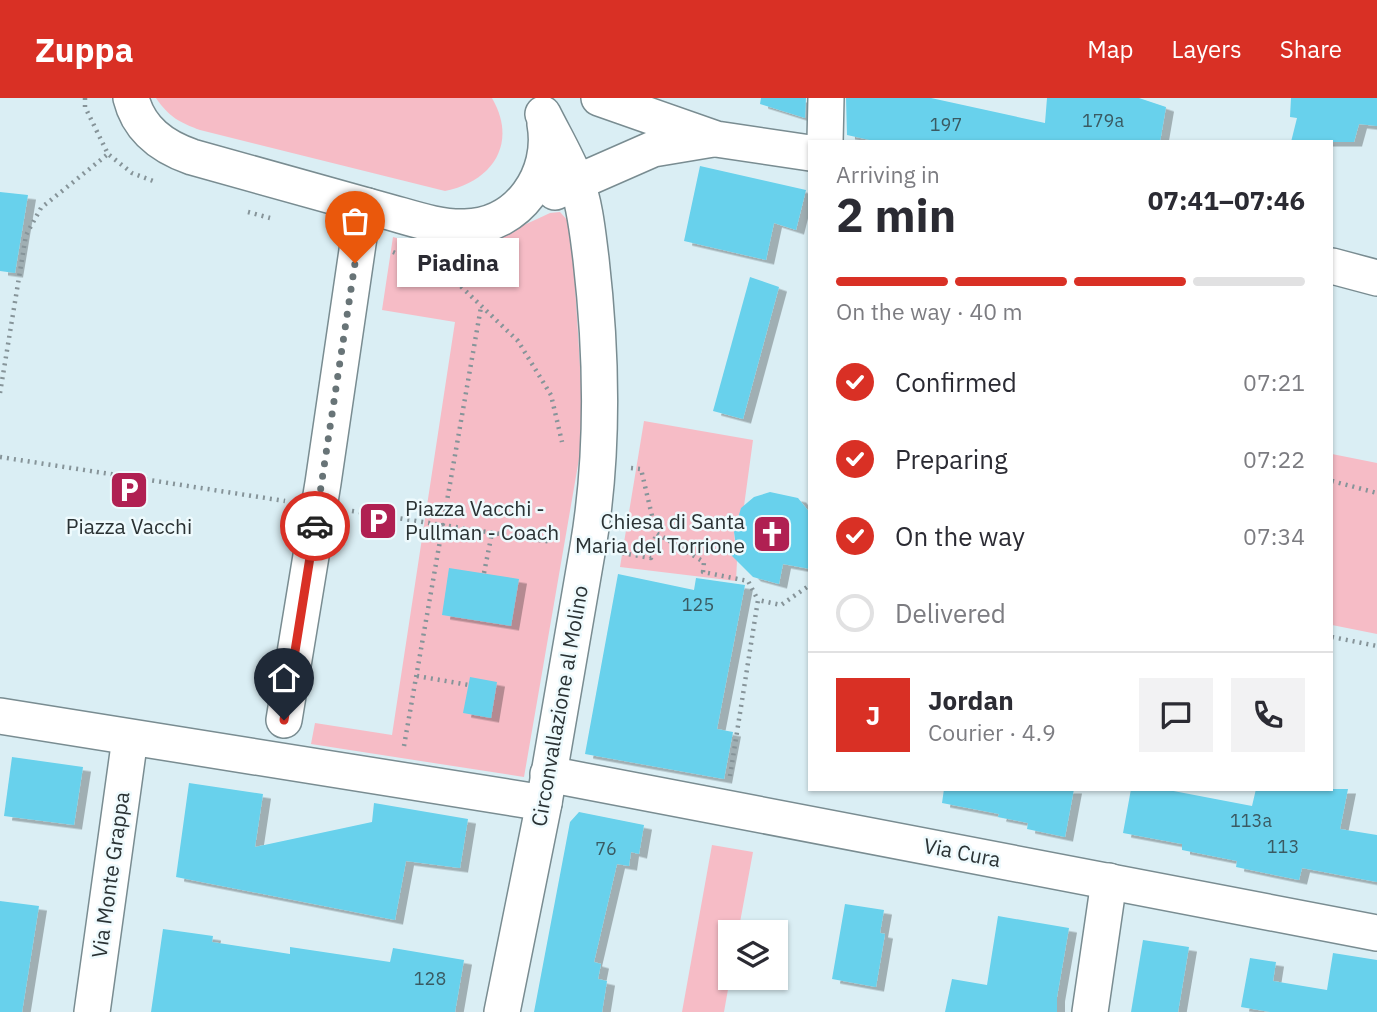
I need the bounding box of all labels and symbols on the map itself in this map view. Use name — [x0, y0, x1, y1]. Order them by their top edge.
house number: 179a — [1082, 109, 1124, 132]
house number: 197 — [930, 113, 962, 136]
pin — [325, 191, 385, 263]
callout: Piadina — [397, 238, 520, 288]
parking icon: Piazza Vacchi — [108, 469, 150, 511]
courier — [280, 491, 350, 561]
place label: Piazza Vacchi - Pullman - Coach — [405, 494, 559, 546]
parking icon: Piazza Vacchi - Pullman - Coach — [357, 500, 399, 542]
place label: Chiesa di Santa Maria del Torrione — [575, 507, 745, 559]
place label: Piazza Vacchi — [66, 512, 192, 540]
church icon: Chiesa di Santa Maria del Torrione — [751, 513, 793, 555]
street label: Circonvallazione al Molino — [524, 583, 594, 829]
house number: 125 — [682, 593, 714, 616]
pin — [254, 648, 314, 720]
street label: Via Monte Grappa — [84, 790, 136, 960]
house number: 113a — [1230, 809, 1272, 832]
street label: Via Cura — [921, 831, 1003, 873]
house number: 113 — [1267, 835, 1299, 858]
house number: 76 — [595, 837, 617, 860]
house number: 128 — [414, 967, 446, 990]

